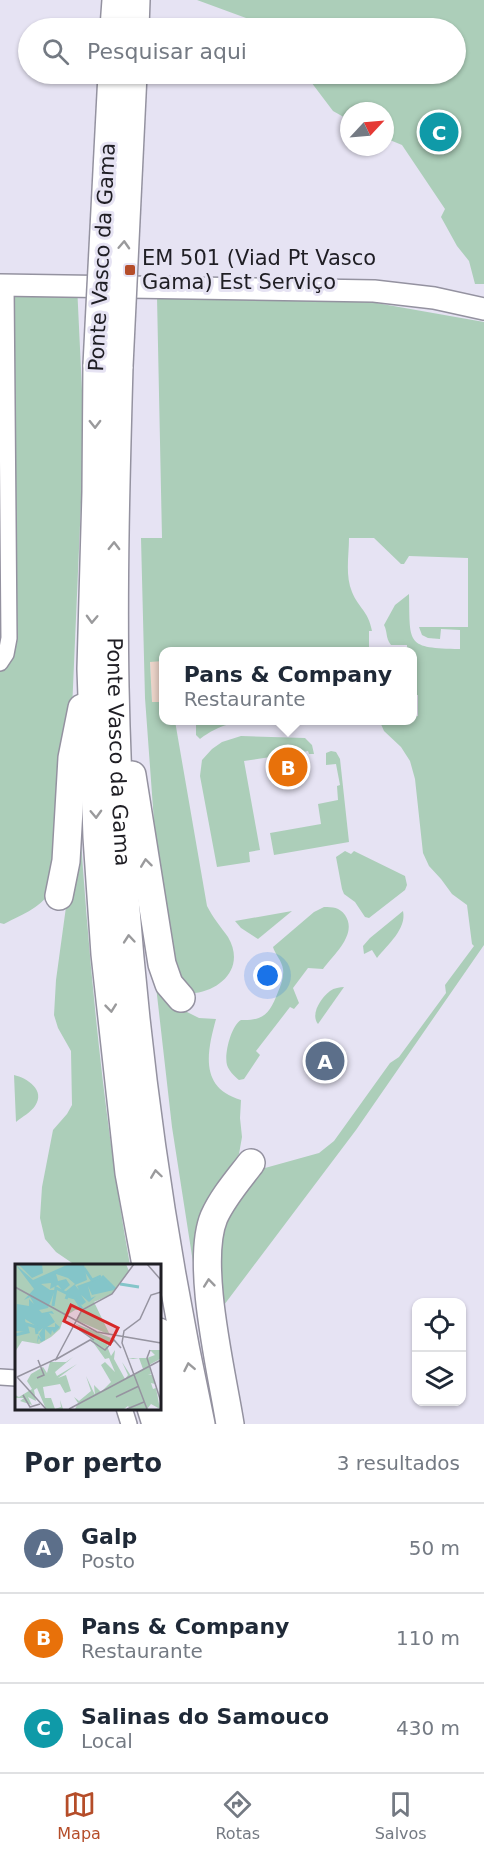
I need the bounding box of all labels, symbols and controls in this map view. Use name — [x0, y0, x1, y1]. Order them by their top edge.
search box — [18, 18, 466, 84]
icon: search — [39, 35, 72, 68]
text: Pesquisar aqui — [87, 39, 247, 64]
north arrow — [340, 102, 394, 156]
pin: C — [420, 110, 458, 154]
street label: Ponte Vasco da Gama — [84, 142, 120, 372]
one-way arrow — [117, 240, 130, 249]
place label: EM 501 (Viad Pt Vasco Gama) Est Serviço — [142, 246, 376, 294]
marker: EM 501 (Viad Pt Vasco Gama) Est Serviço — [123, 263, 137, 277]
one-way arrow — [89, 419, 101, 428]
one-way arrow — [108, 541, 121, 550]
one-way arrow — [86, 614, 99, 623]
street label: Ponte Vasco da Gama — [102, 637, 135, 867]
popup — [159, 647, 417, 725]
text: Pans & Company — [184, 662, 392, 687]
text: Restaurante — [184, 687, 306, 711]
pin: B — [268, 744, 308, 789]
one-way arrow — [90, 809, 103, 818]
one-way arrow — [141, 858, 153, 867]
one-way arrow — [123, 935, 136, 944]
your location — [253, 961, 282, 990]
one-way arrow — [104, 1003, 117, 1012]
pin: A — [306, 1038, 344, 1084]
one-way arrow — [151, 1170, 163, 1179]
inset map — [15, 1264, 160, 1409]
one-way arrow — [203, 1279, 216, 1288]
map controls — [412, 1298, 466, 1406]
button: locate — [412, 1298, 466, 1352]
button: layers — [412, 1352, 466, 1406]
one-way arrow — [183, 1362, 196, 1372]
text: Por perto — [24, 1448, 162, 1478]
text: 3 resultados — [337, 1451, 460, 1475]
text: Galp — [81, 1524, 137, 1549]
text: A — [36, 1536, 51, 1560]
text: 50 m — [409, 1536, 460, 1560]
text: Posto — [81, 1549, 135, 1573]
text: Pans & Company — [81, 1614, 289, 1639]
text: B — [36, 1626, 51, 1650]
text: 110 m — [396, 1626, 460, 1650]
text: Restaurante — [81, 1639, 203, 1663]
text: Salinas do Samouco — [81, 1704, 329, 1729]
text: C — [36, 1716, 51, 1740]
text: 430 m — [396, 1716, 460, 1740]
text: Local — [81, 1729, 133, 1753]
tab: Mapa — [57, 1788, 101, 1843]
tab: Rotas — [215, 1788, 260, 1843]
tab: Salvos — [375, 1788, 427, 1843]

